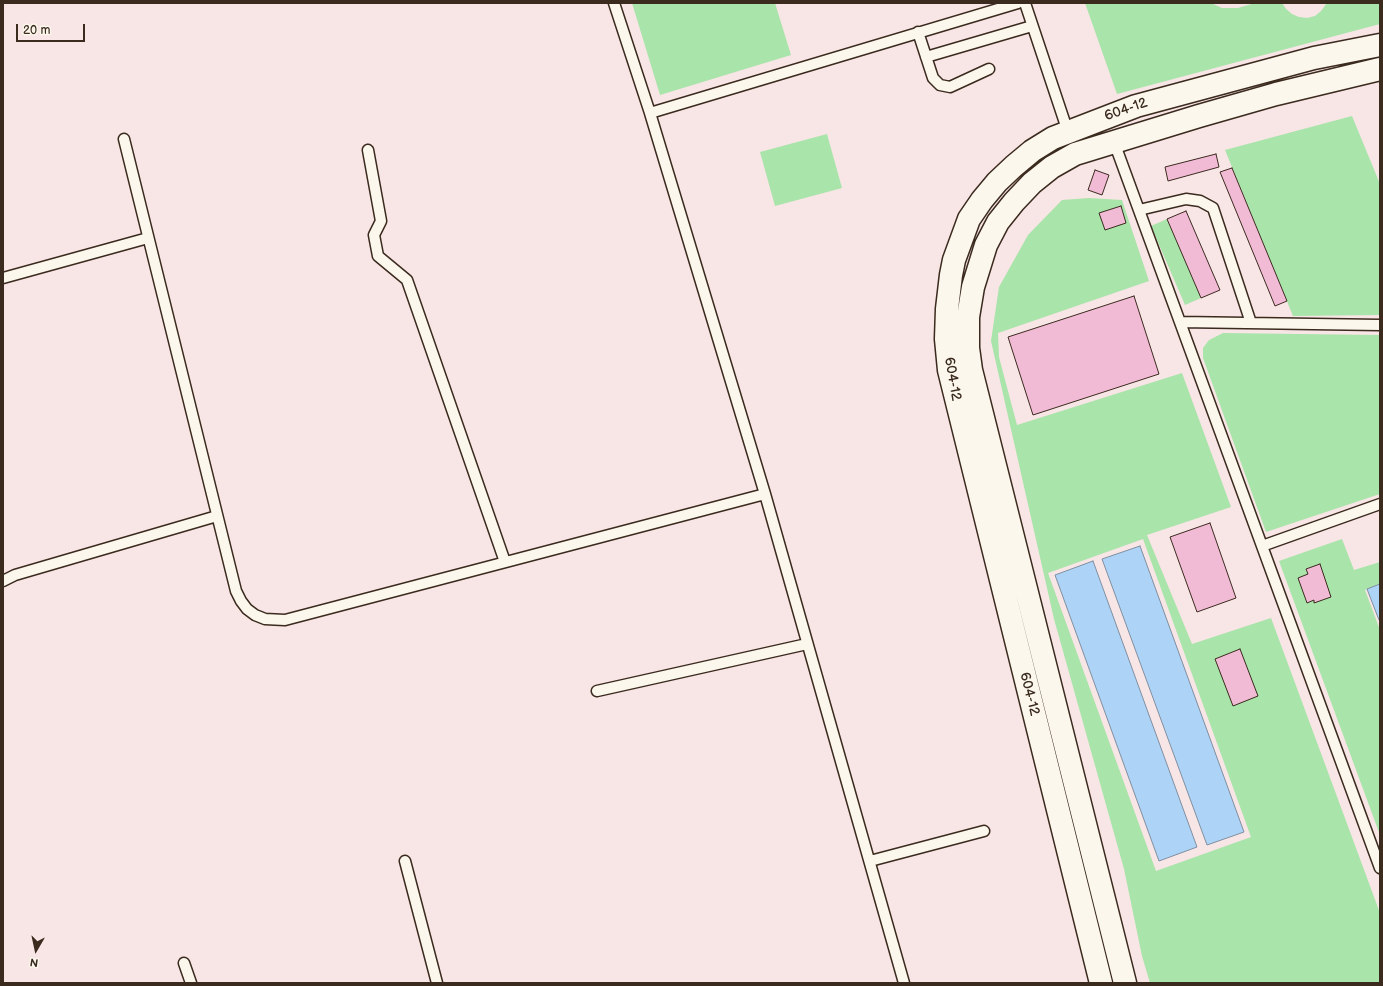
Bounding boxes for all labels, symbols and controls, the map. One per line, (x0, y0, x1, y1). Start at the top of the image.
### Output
scale bar (18, 16, 87, 42)
text: 20 m (23, 23, 50, 38)
street label: 604-12 (1102, 95, 1150, 125)
street label: 604-12 (940, 356, 964, 402)
street label: 604-12 (1016, 671, 1042, 717)
north arrow (16, 930, 56, 970)
text: N (29, 955, 39, 969)

